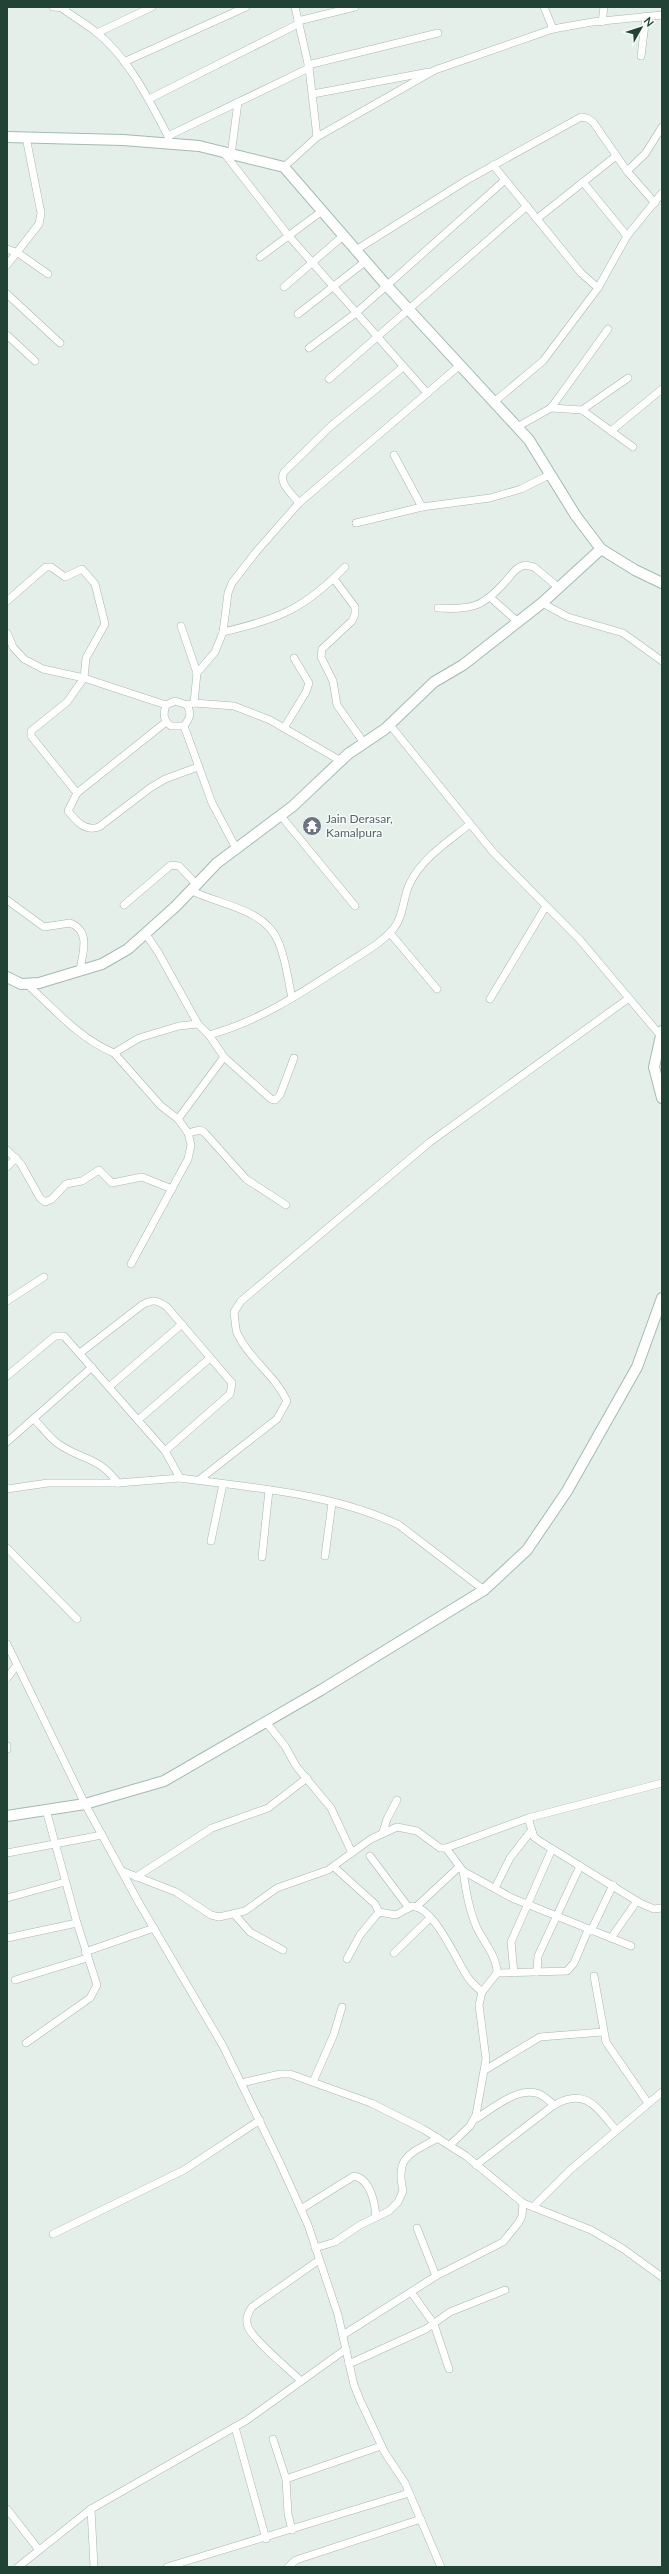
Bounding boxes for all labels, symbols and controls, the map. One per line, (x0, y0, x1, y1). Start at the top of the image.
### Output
north arrow (621, 8, 661, 48)
text: N (641, 14, 657, 29)
place label: Jain Derasar, Kamalpura (326, 811, 393, 840)
temple icon: Jain Derasar, Kamalpura (301, 815, 323, 837)

